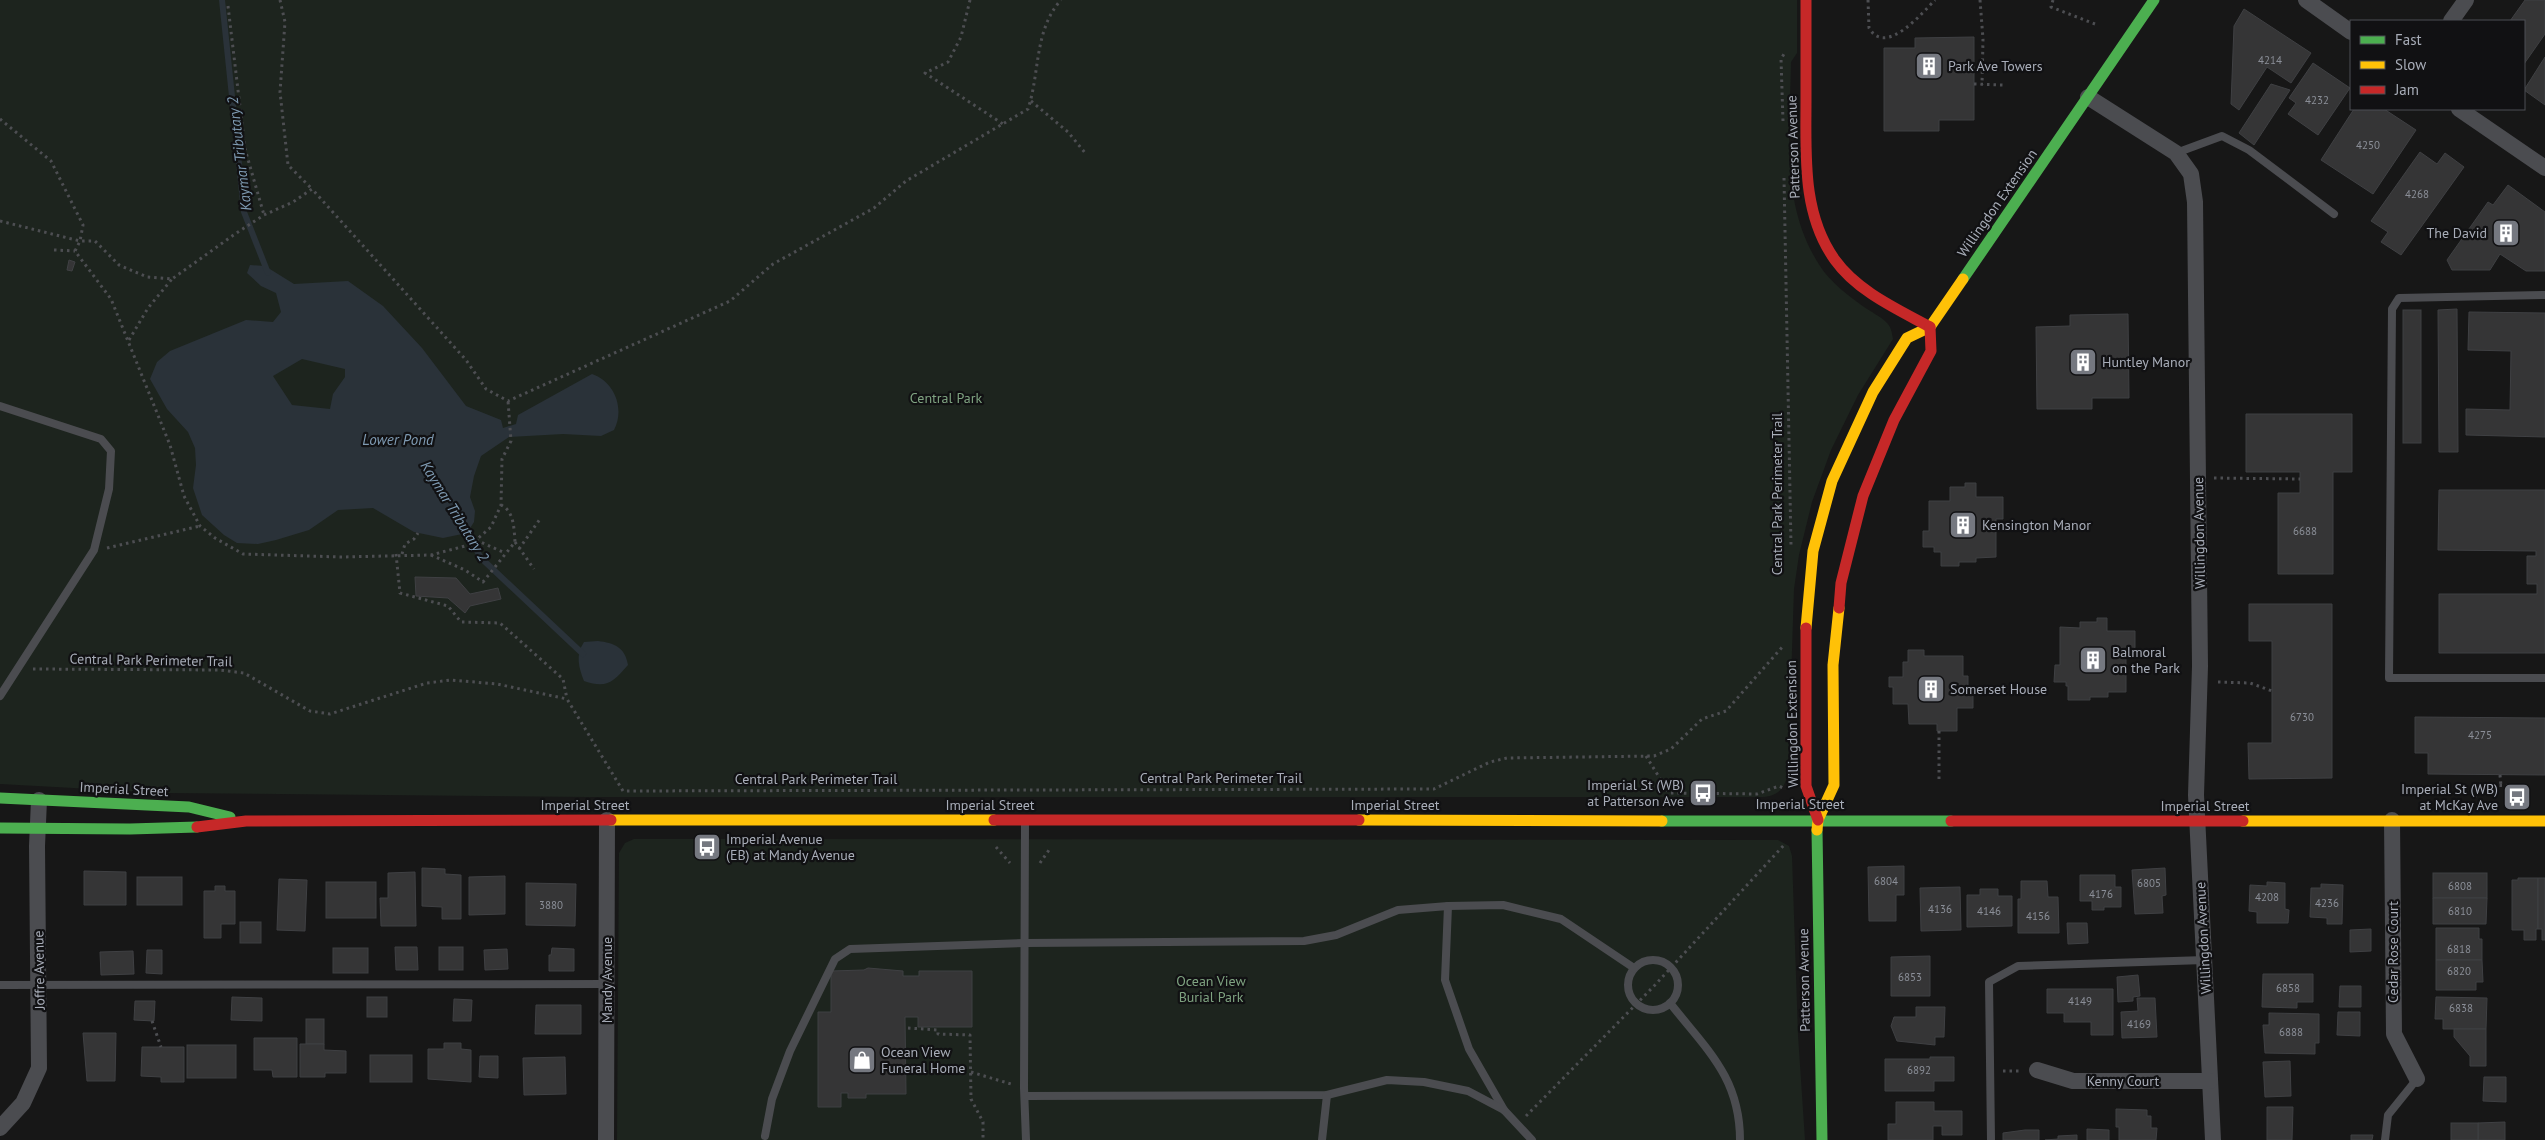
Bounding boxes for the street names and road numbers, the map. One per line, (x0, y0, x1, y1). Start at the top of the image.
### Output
street label: Patterson Avenue (1782, 95, 1804, 199)
street label: Willingdon Extension (1953, 146, 2041, 260)
street label: Central Park Perimeter Trail (1768, 413, 1786, 575)
street label: Willingdon Avenue (2189, 477, 2209, 589)
street label: Central Park Perimeter Trail (70, 650, 232, 670)
street label: Willingdon Extension (1782, 660, 1802, 788)
street label: Central Park Perimeter Trail (1140, 769, 1302, 787)
street label: Central Park Perimeter Trail (735, 770, 897, 788)
street label: Imperial Street (79, 778, 169, 800)
street label: Imperial Street (1755, 795, 1845, 813)
street label: Imperial Street (540, 796, 630, 814)
street label: Imperial Street (945, 796, 1035, 814)
street label: Imperial Street (1350, 796, 1440, 814)
street label: Imperial Street (2160, 797, 2250, 815)
street label: Willingdon Avenue (2191, 882, 2215, 994)
street label: Cedar Rose Court (2384, 901, 2402, 1003)
street label: Patterson Avenue (1794, 928, 1814, 1032)
street label: Joffre Avenue (29, 930, 49, 1011)
street label: Mandy Avenue (598, 937, 616, 1023)
street label: Kenny Court (2087, 1072, 2160, 1090)

